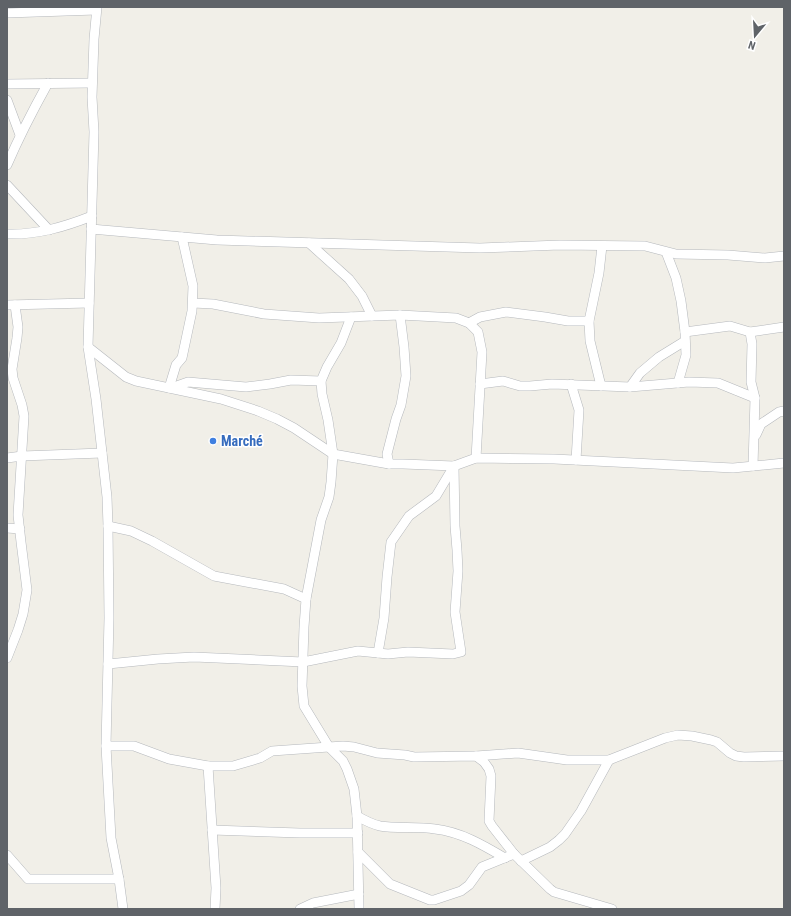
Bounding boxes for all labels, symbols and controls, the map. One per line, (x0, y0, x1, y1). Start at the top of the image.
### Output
north arrow (735, 16, 775, 56)
text: N (747, 38, 757, 52)
place label: Marché (221, 433, 263, 449)
marker: Marché (208, 436, 218, 446)

